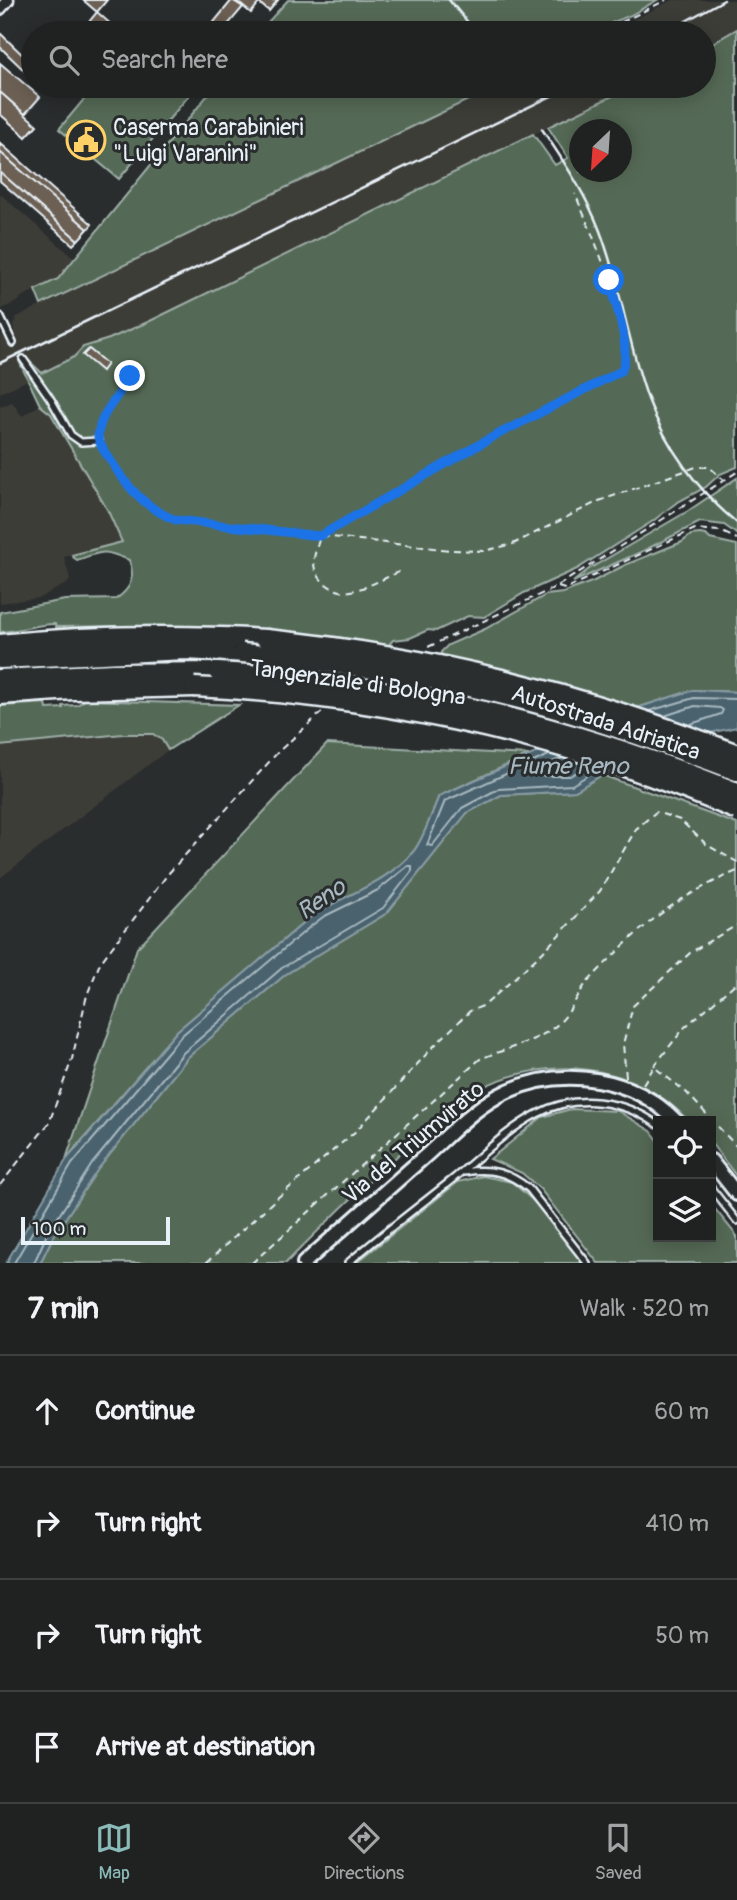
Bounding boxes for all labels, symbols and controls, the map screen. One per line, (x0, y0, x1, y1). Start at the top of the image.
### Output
search box (21, 21, 716, 98)
icon: search (45, 41, 83, 79)
text: Search here (101, 44, 228, 76)
place label: Caserma Carabinieri "Luigi Varanini" (113, 113, 304, 168)
public building icon: Caserma Carabinieri "Luigi Varanini" (65, 119, 107, 161)
north arrow (569, 119, 632, 182)
route start (593, 264, 624, 295)
route end (114, 360, 145, 391)
street label: Tangenziale di Bologna (248, 653, 468, 712)
street label: Autostrada Adriatica (508, 678, 704, 767)
water label: Fiume Reno (508, 752, 630, 781)
water label: Reno (292, 871, 353, 926)
street label: Via del Triumvirato (336, 1074, 490, 1210)
map controls (653, 1116, 716, 1242)
button: locate (653, 1116, 716, 1179)
button: layers (653, 1179, 716, 1242)
scale bar (21, 1214, 170, 1246)
text: 100 m (32, 1217, 86, 1241)
text: 7 min (28, 1290, 99, 1327)
text: Walk · 520 m (580, 1294, 709, 1323)
icon: ahead (28, 1392, 66, 1430)
text: Continue (95, 1395, 195, 1427)
text: 60 m (654, 1397, 709, 1426)
icon: right (28, 1504, 66, 1542)
text: Turn right (95, 1507, 201, 1539)
text: 410 m (646, 1509, 709, 1538)
icon: right (28, 1616, 66, 1654)
text: Turn right (95, 1619, 201, 1651)
text: 50 m (655, 1621, 709, 1650)
icon: arrive (28, 1728, 66, 1766)
text: Arrive at destination (95, 1731, 315, 1763)
tab: Map (95, 1819, 133, 1885)
tab: Directions (324, 1819, 404, 1885)
tab: Saved (595, 1819, 642, 1885)

